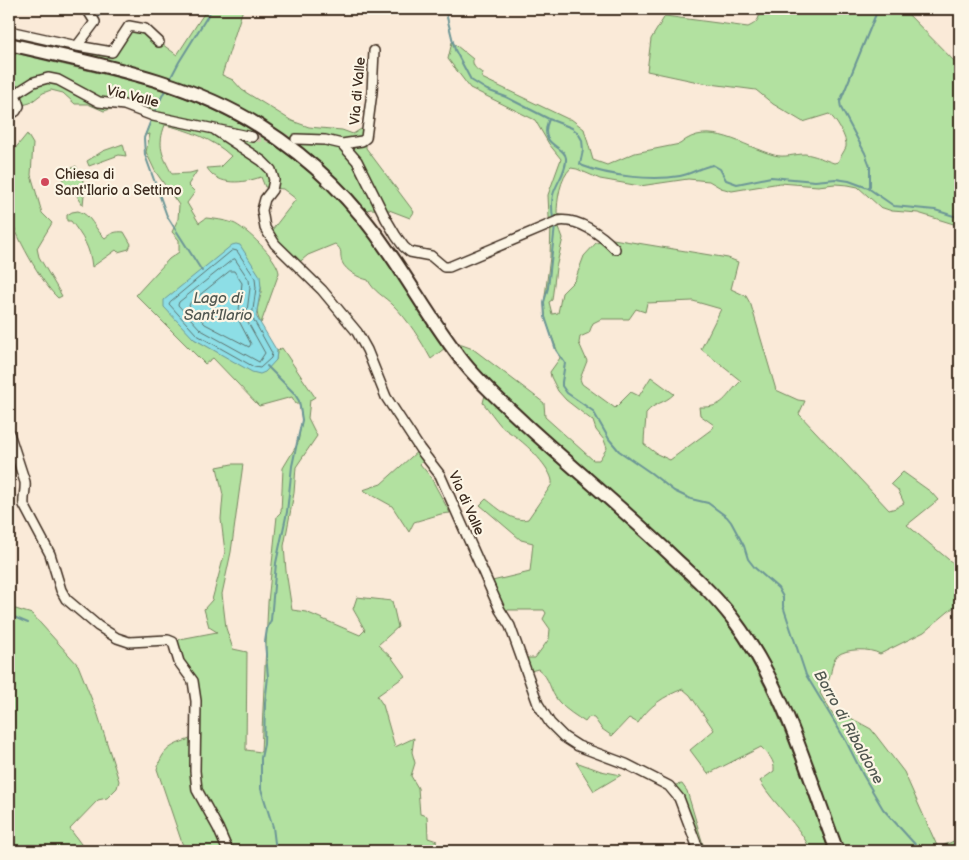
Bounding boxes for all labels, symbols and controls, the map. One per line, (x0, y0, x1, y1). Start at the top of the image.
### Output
street label: Via di Valle (346, 56, 369, 126)
street label: Via Valle (105, 82, 161, 111)
place label: Chiesa di Sant'Ilario a Settimo (55, 166, 182, 199)
marker: Chiesa di Sant'Ilario a Settimo (39, 176, 51, 188)
water label: Lago di Sant'Ilario (184, 289, 253, 325)
street label: Via di Valle (445, 469, 488, 538)
water label: Borro di Ribaldone (809, 667, 888, 788)

